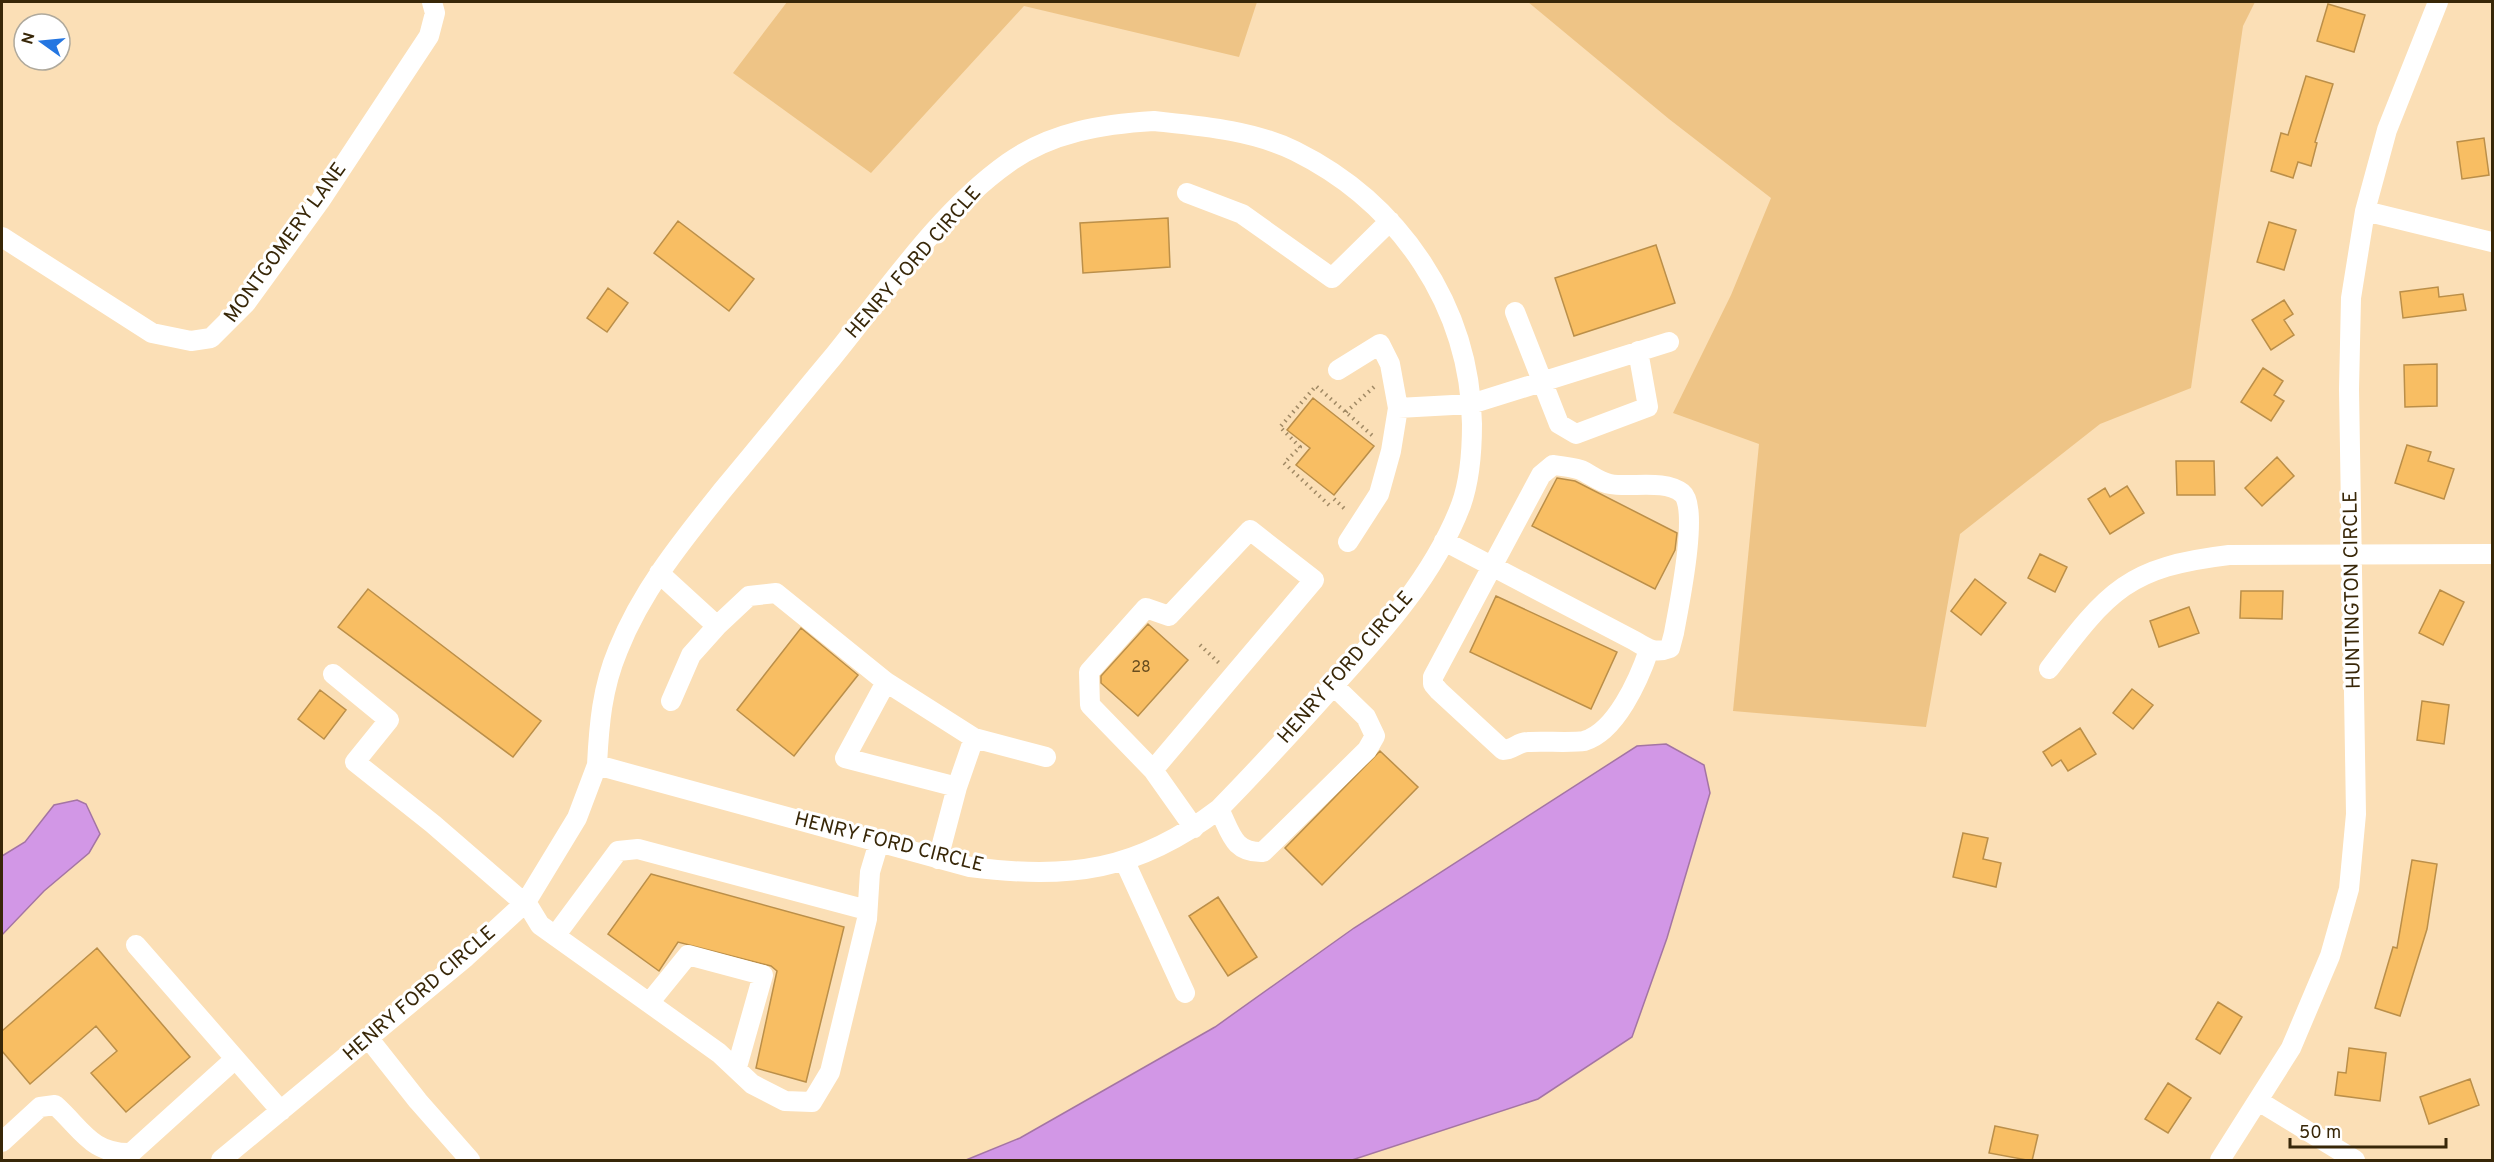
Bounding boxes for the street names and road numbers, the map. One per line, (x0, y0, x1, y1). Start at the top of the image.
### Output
street label: MONTGOMERY LANE (219, 158, 353, 328)
street label: HENRY FORD CIRCLE (840, 181, 988, 345)
street label: HUNTINGTON CIRCLE (2338, 491, 2368, 689)
street label: HENRY FORD CIRCLE (1272, 586, 1420, 750)
street label: HENRY FORD CIRCLE (792, 807, 986, 879)
street label: HENRY FORD CIRCLE (338, 920, 502, 1068)

